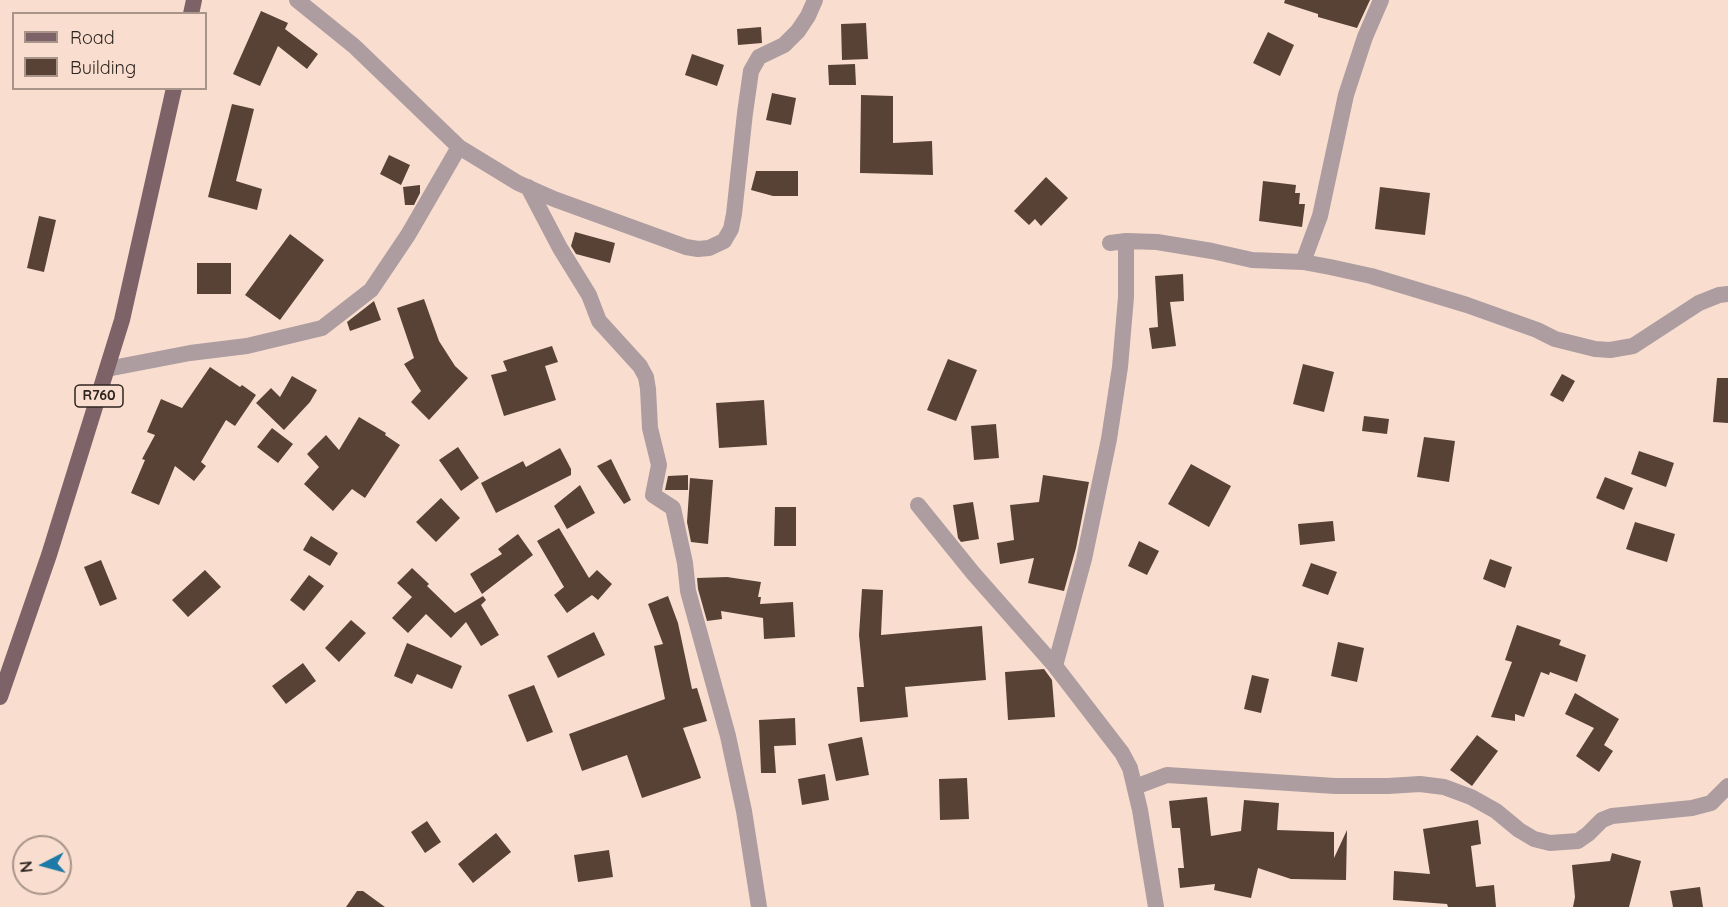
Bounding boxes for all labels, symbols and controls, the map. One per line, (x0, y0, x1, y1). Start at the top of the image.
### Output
legend (12, 12, 207, 90)
text: Road (70, 26, 115, 49)
text: Building (70, 56, 136, 79)
road number: R760 (75, 385, 123, 407)
north arrow (12, 835, 72, 895)
text: N (16, 860, 37, 874)

